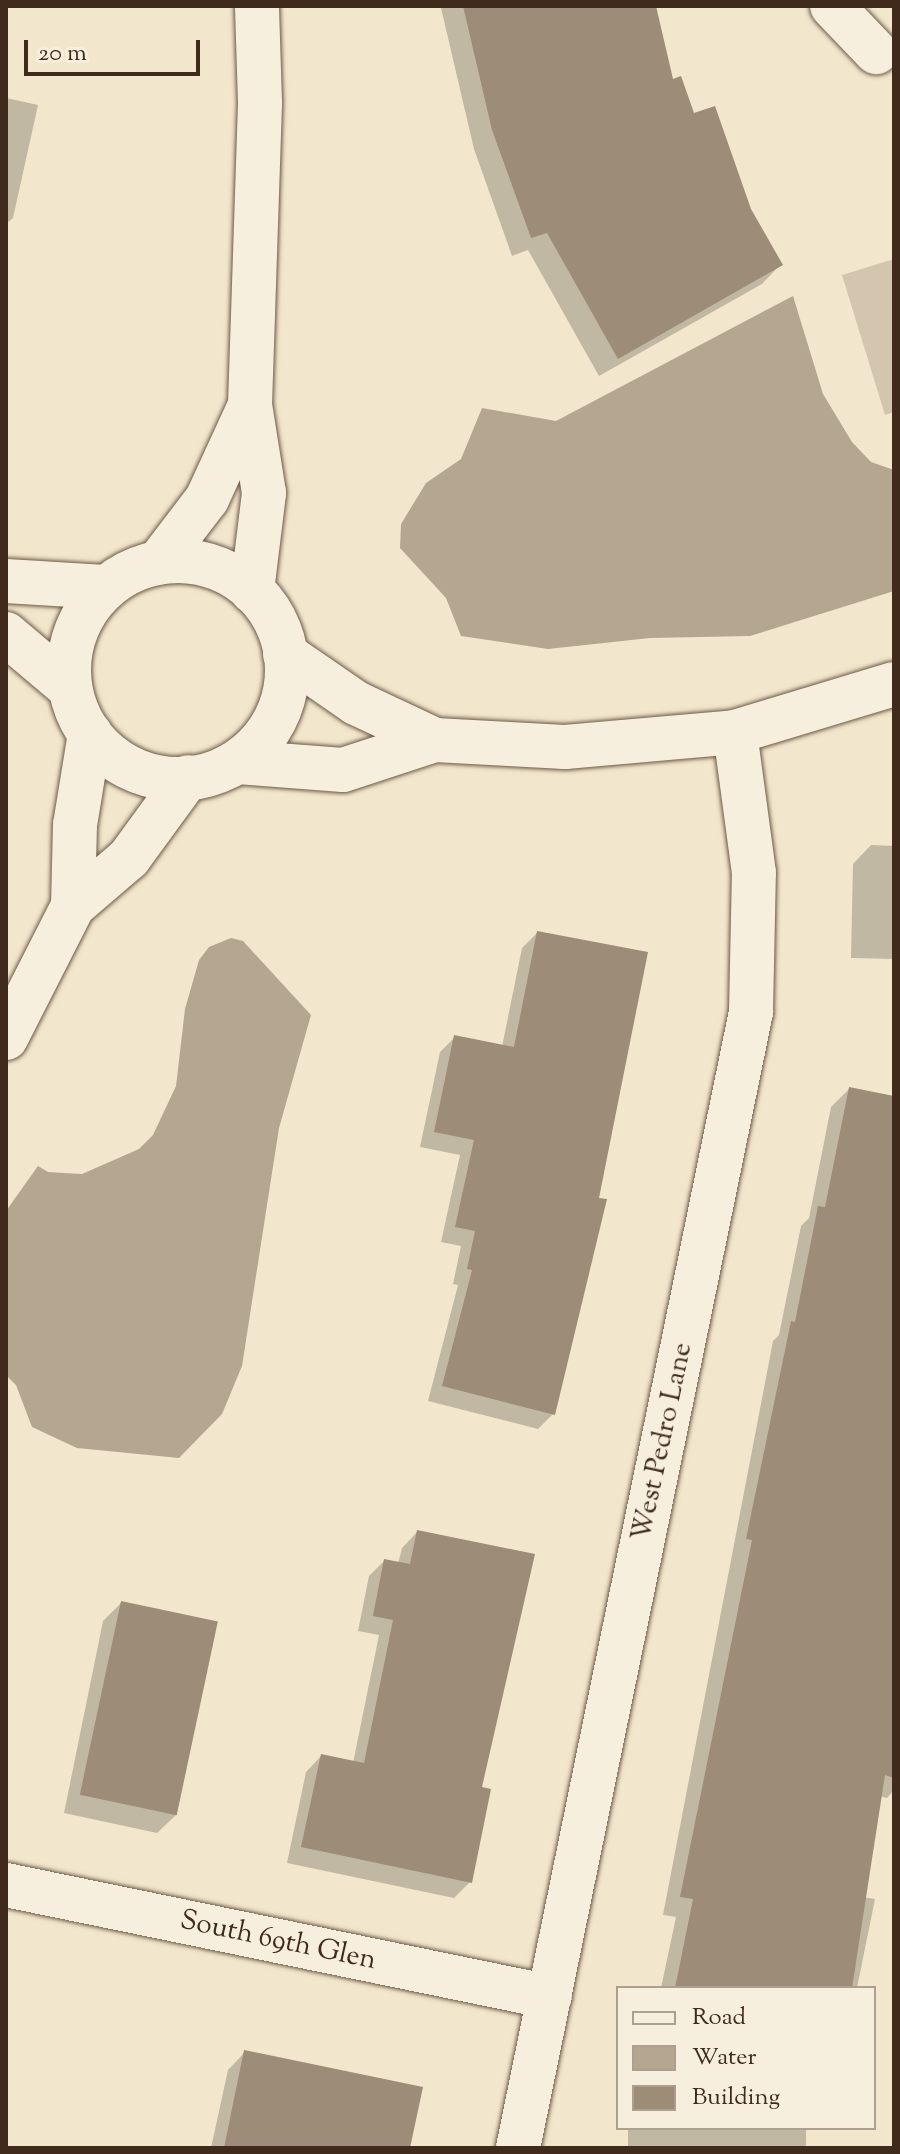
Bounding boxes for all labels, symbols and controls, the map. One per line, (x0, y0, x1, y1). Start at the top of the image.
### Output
scale bar (28, 24, 204, 74)
text: 20 m (38, 37, 87, 71)
street label: West Pedro Lane (626, 1340, 700, 1544)
street label: South 69th Glen (177, 1904, 379, 1978)
legend (616, 1986, 876, 2130)
text: Road (692, 2001, 746, 2035)
text: Water (692, 2041, 756, 2075)
text: Building (692, 2081, 780, 2115)

